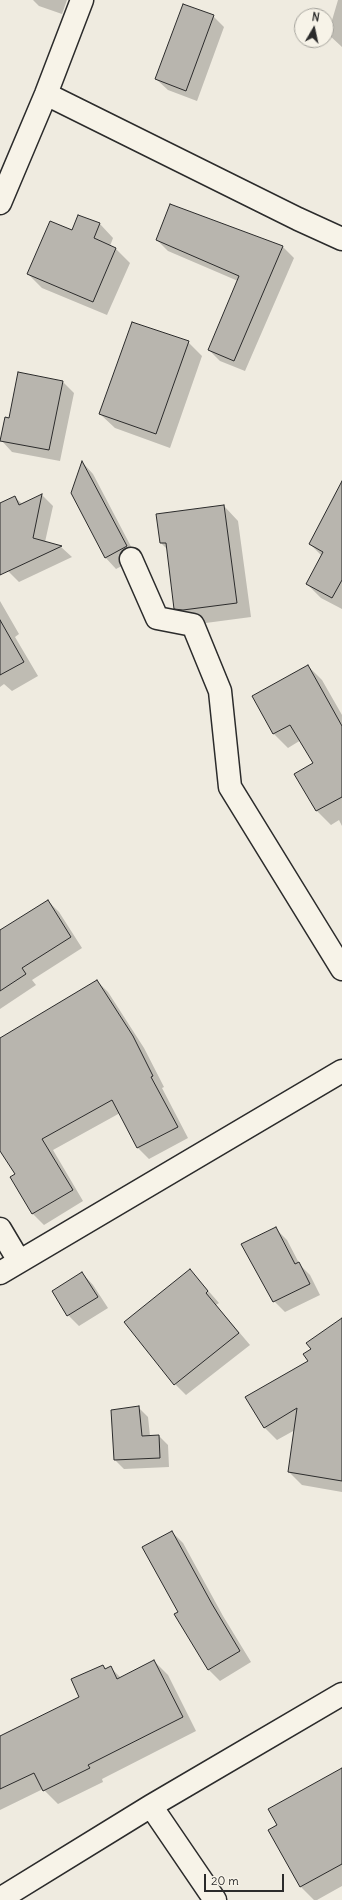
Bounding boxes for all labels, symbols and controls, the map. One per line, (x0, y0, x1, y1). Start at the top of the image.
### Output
north arrow (294, 8, 334, 48)
text: N (311, 10, 321, 25)
scale bar (206, 1866, 286, 1892)
text: 20 m (211, 1873, 239, 1888)

